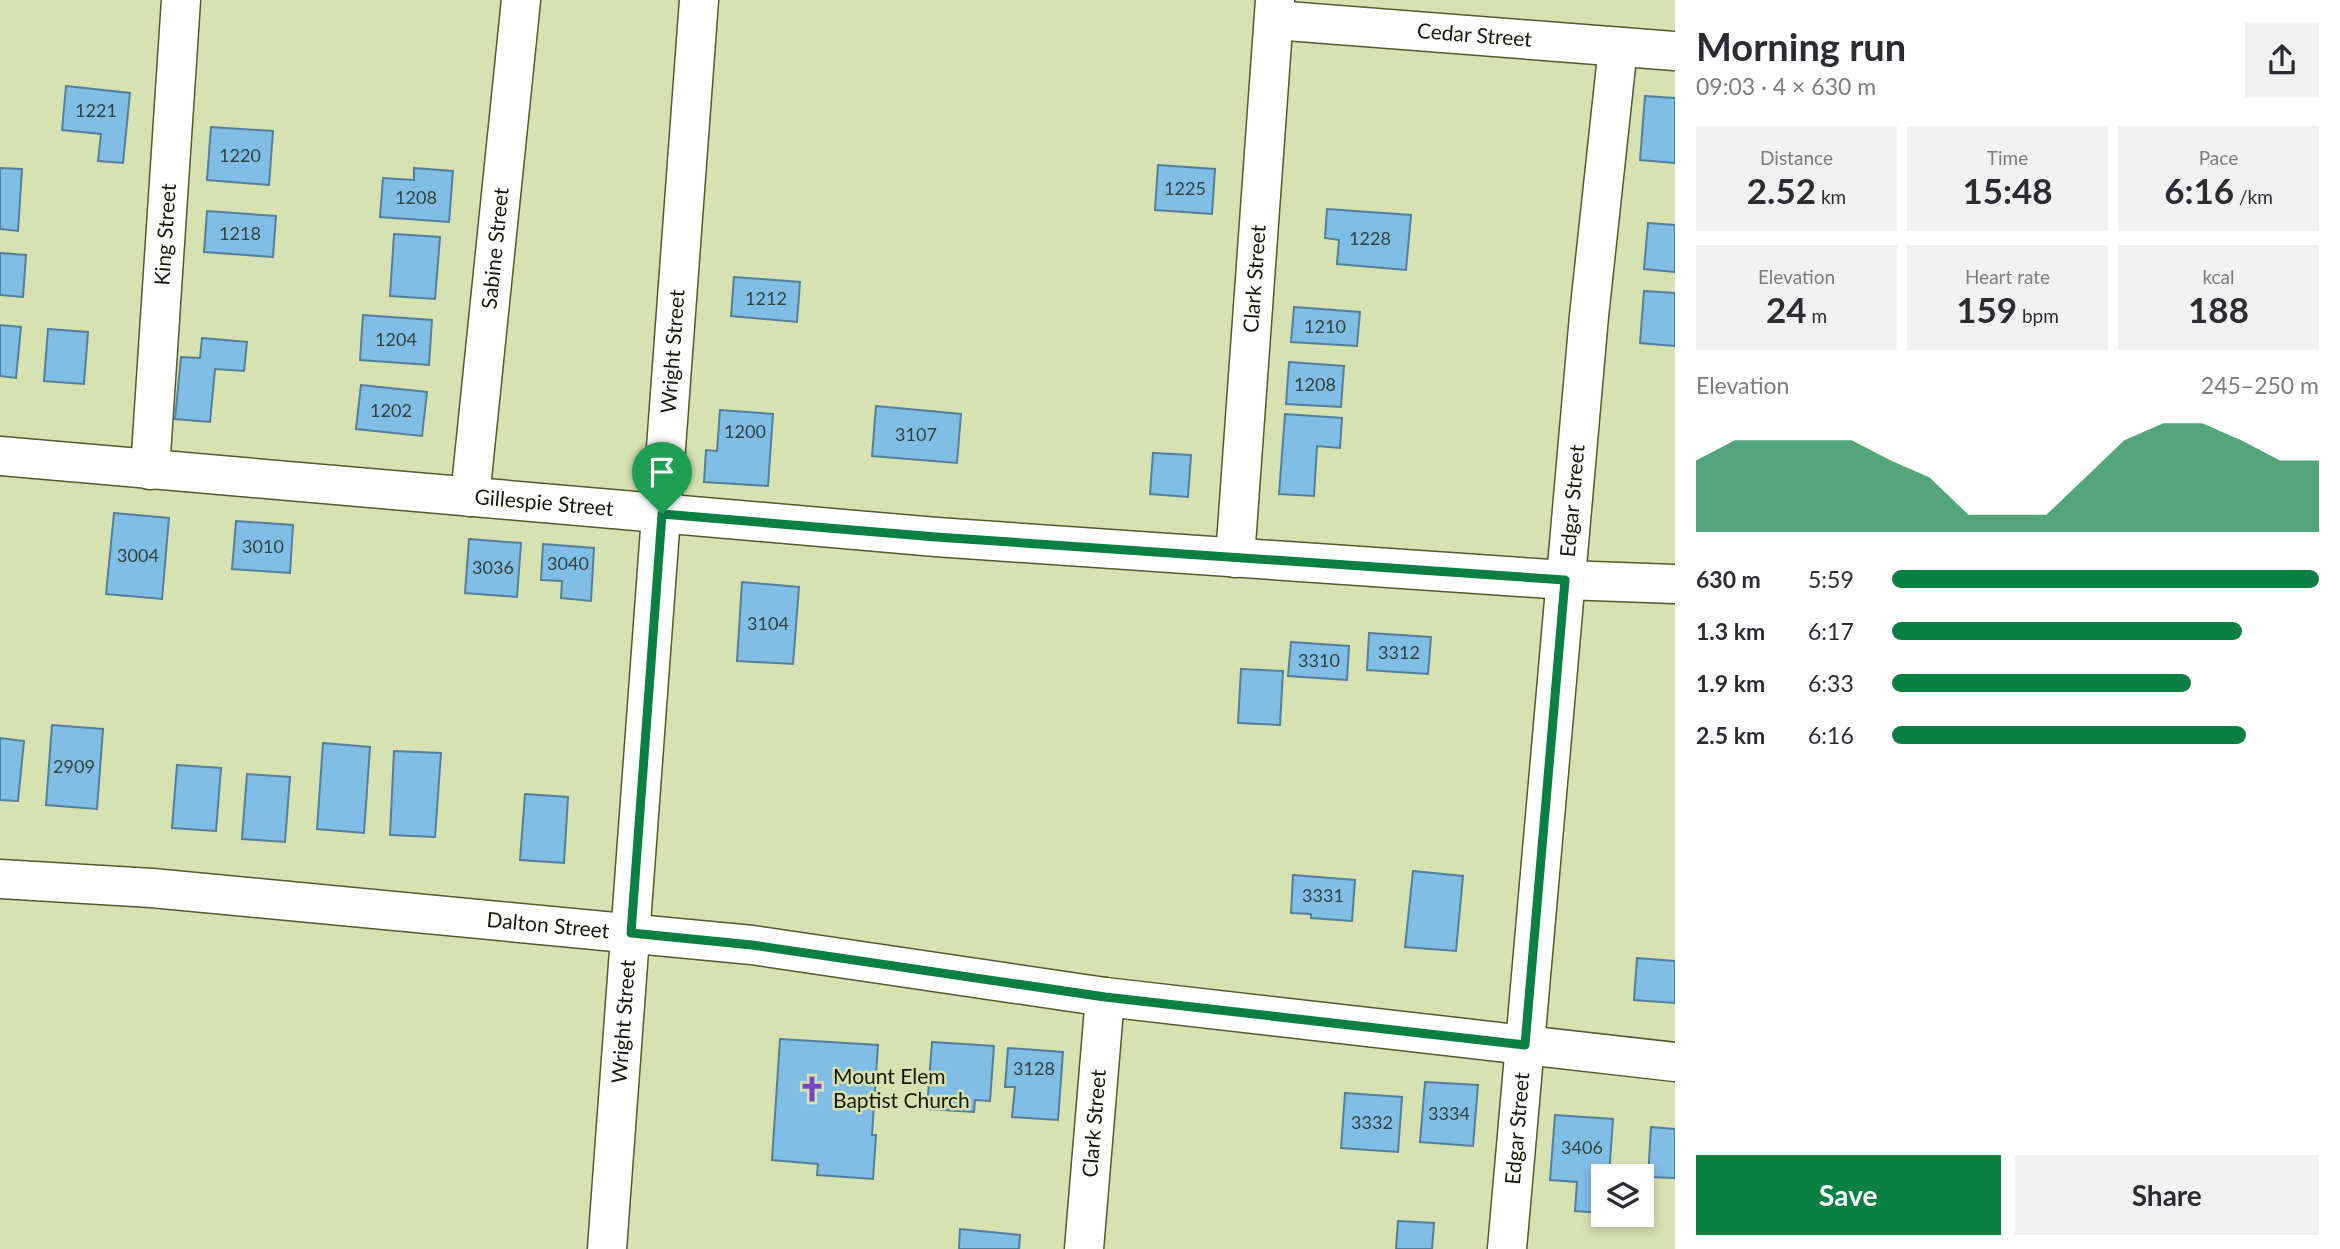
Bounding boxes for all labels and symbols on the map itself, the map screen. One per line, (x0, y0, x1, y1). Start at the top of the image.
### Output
street label: Cedar Street (1416, 17, 1533, 51)
house number: 1221 (75, 99, 117, 121)
house number: 1220 (219, 144, 261, 166)
house number: 1225 (1164, 177, 1206, 199)
street label: King Street (148, 182, 180, 286)
house number: 1208 (395, 186, 437, 208)
street label: Sabine Street (475, 186, 513, 310)
house number: 1218 (219, 222, 261, 244)
street label: Clark Street (1237, 223, 1270, 334)
house number: 1228 (1349, 227, 1391, 249)
house number: 1212 (745, 287, 787, 309)
street label: Wright Street (655, 288, 689, 414)
house number: 1210 (1304, 315, 1346, 337)
house number: 1204 (375, 328, 417, 350)
house number: 1208 (1294, 373, 1336, 395)
house number: 1202 (370, 399, 412, 421)
house number: 1200 (724, 420, 766, 442)
house number: 3107 (895, 423, 937, 445)
pin (632, 442, 692, 514)
street label: Edgar Street (1554, 443, 1589, 558)
street label: Gillespie Street (474, 483, 615, 520)
house number: 3010 (242, 535, 284, 557)
house number: 3004 (117, 544, 159, 566)
house number: 3040 (547, 552, 589, 574)
house number: 3036 (472, 556, 514, 578)
house number: 3104 (747, 612, 789, 634)
house number: 3312 (1378, 641, 1420, 663)
house number: 3310 (1298, 649, 1340, 671)
house number: 2909 (53, 755, 95, 777)
house number: 3331 (1302, 884, 1344, 906)
street label: Dalton Street (486, 906, 611, 942)
street label: Wright Street (605, 958, 639, 1084)
house number: 3128 (1013, 1057, 1055, 1079)
place label: Mount Elem Baptist Church (833, 1063, 970, 1112)
street label: Clark Street (1076, 1068, 1110, 1178)
street label: Edgar Street (1499, 1071, 1534, 1186)
church icon: Mount Elem Baptist Church (797, 1074, 827, 1104)
house number: 3334 (1428, 1102, 1470, 1124)
house number: 3332 (1351, 1111, 1393, 1133)
house number: 3406 (1561, 1136, 1603, 1158)

